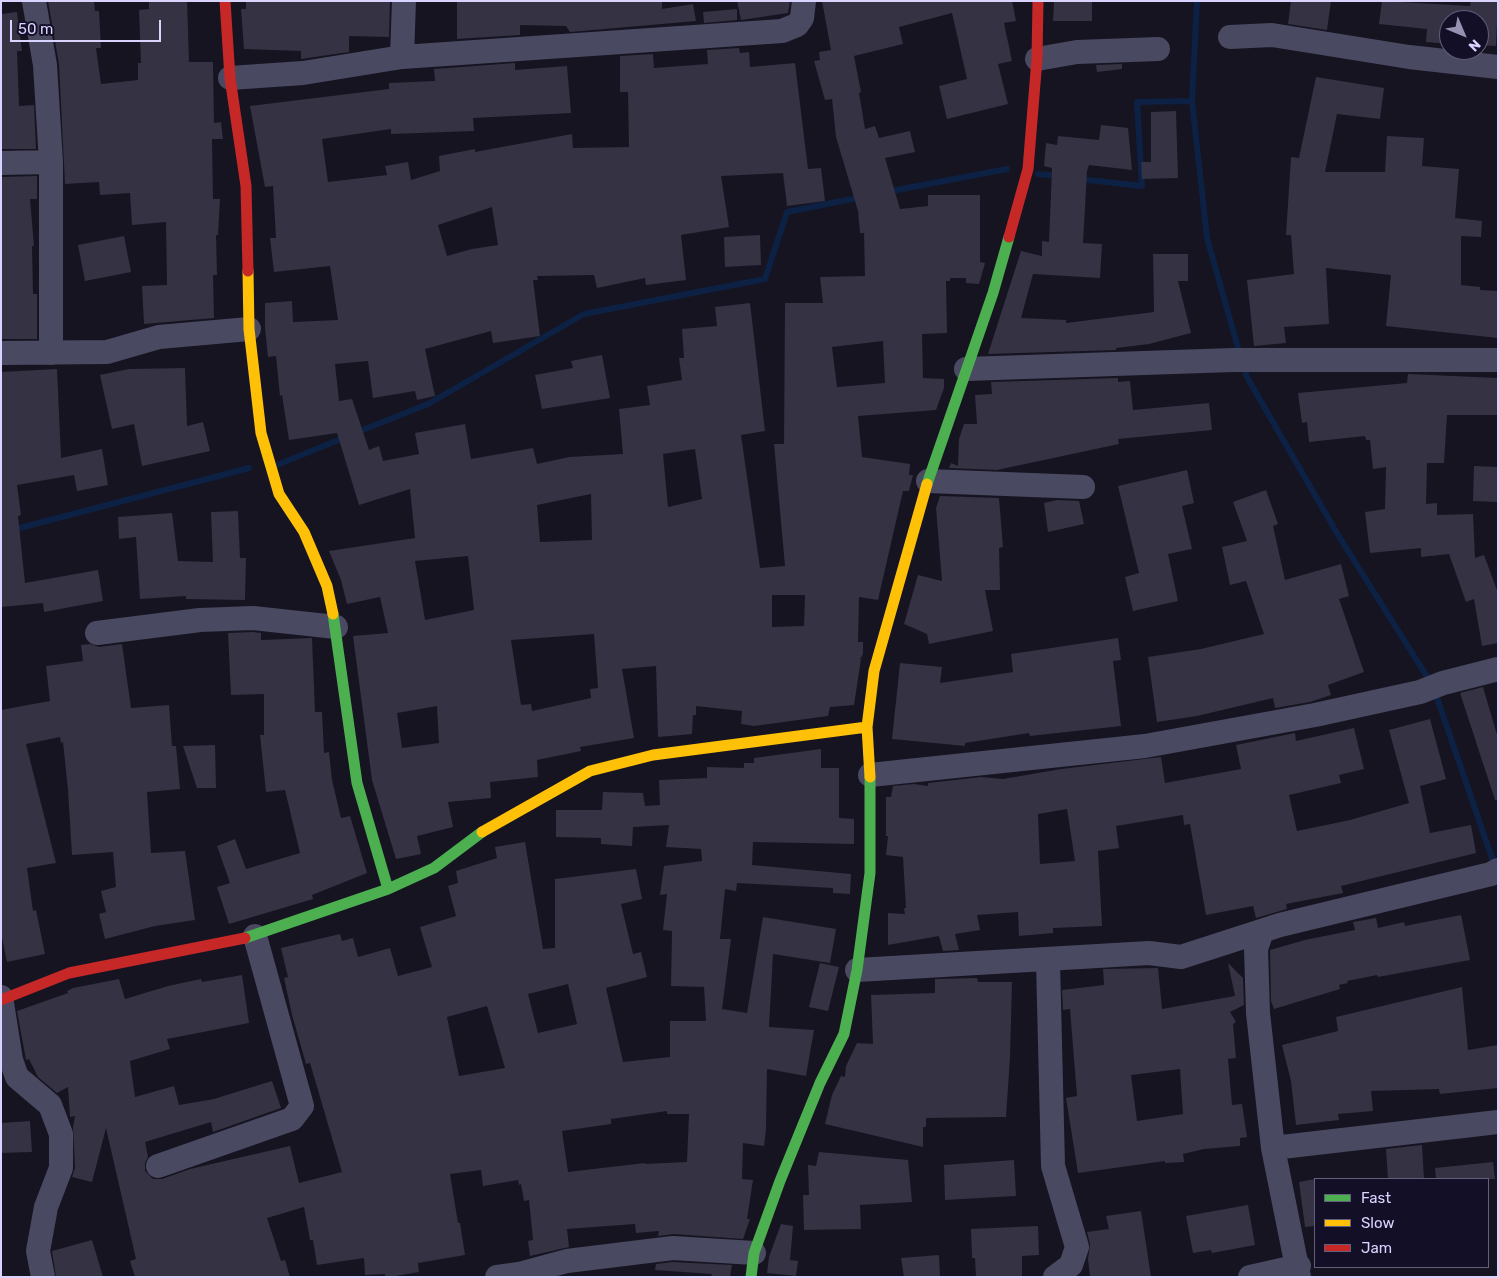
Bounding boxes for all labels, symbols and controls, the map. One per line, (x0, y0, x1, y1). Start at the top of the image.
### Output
scale bar (12, 10, 164, 42)
north arrow (1439, 10, 1489, 60)
text: 50 m (18, 20, 53, 38)
text: N (1465, 36, 1484, 55)
legend (1314, 1178, 1489, 1268)
text: Fast (1361, 1189, 1391, 1207)
text: Slow (1361, 1214, 1394, 1232)
text: Jam (1361, 1239, 1392, 1257)

